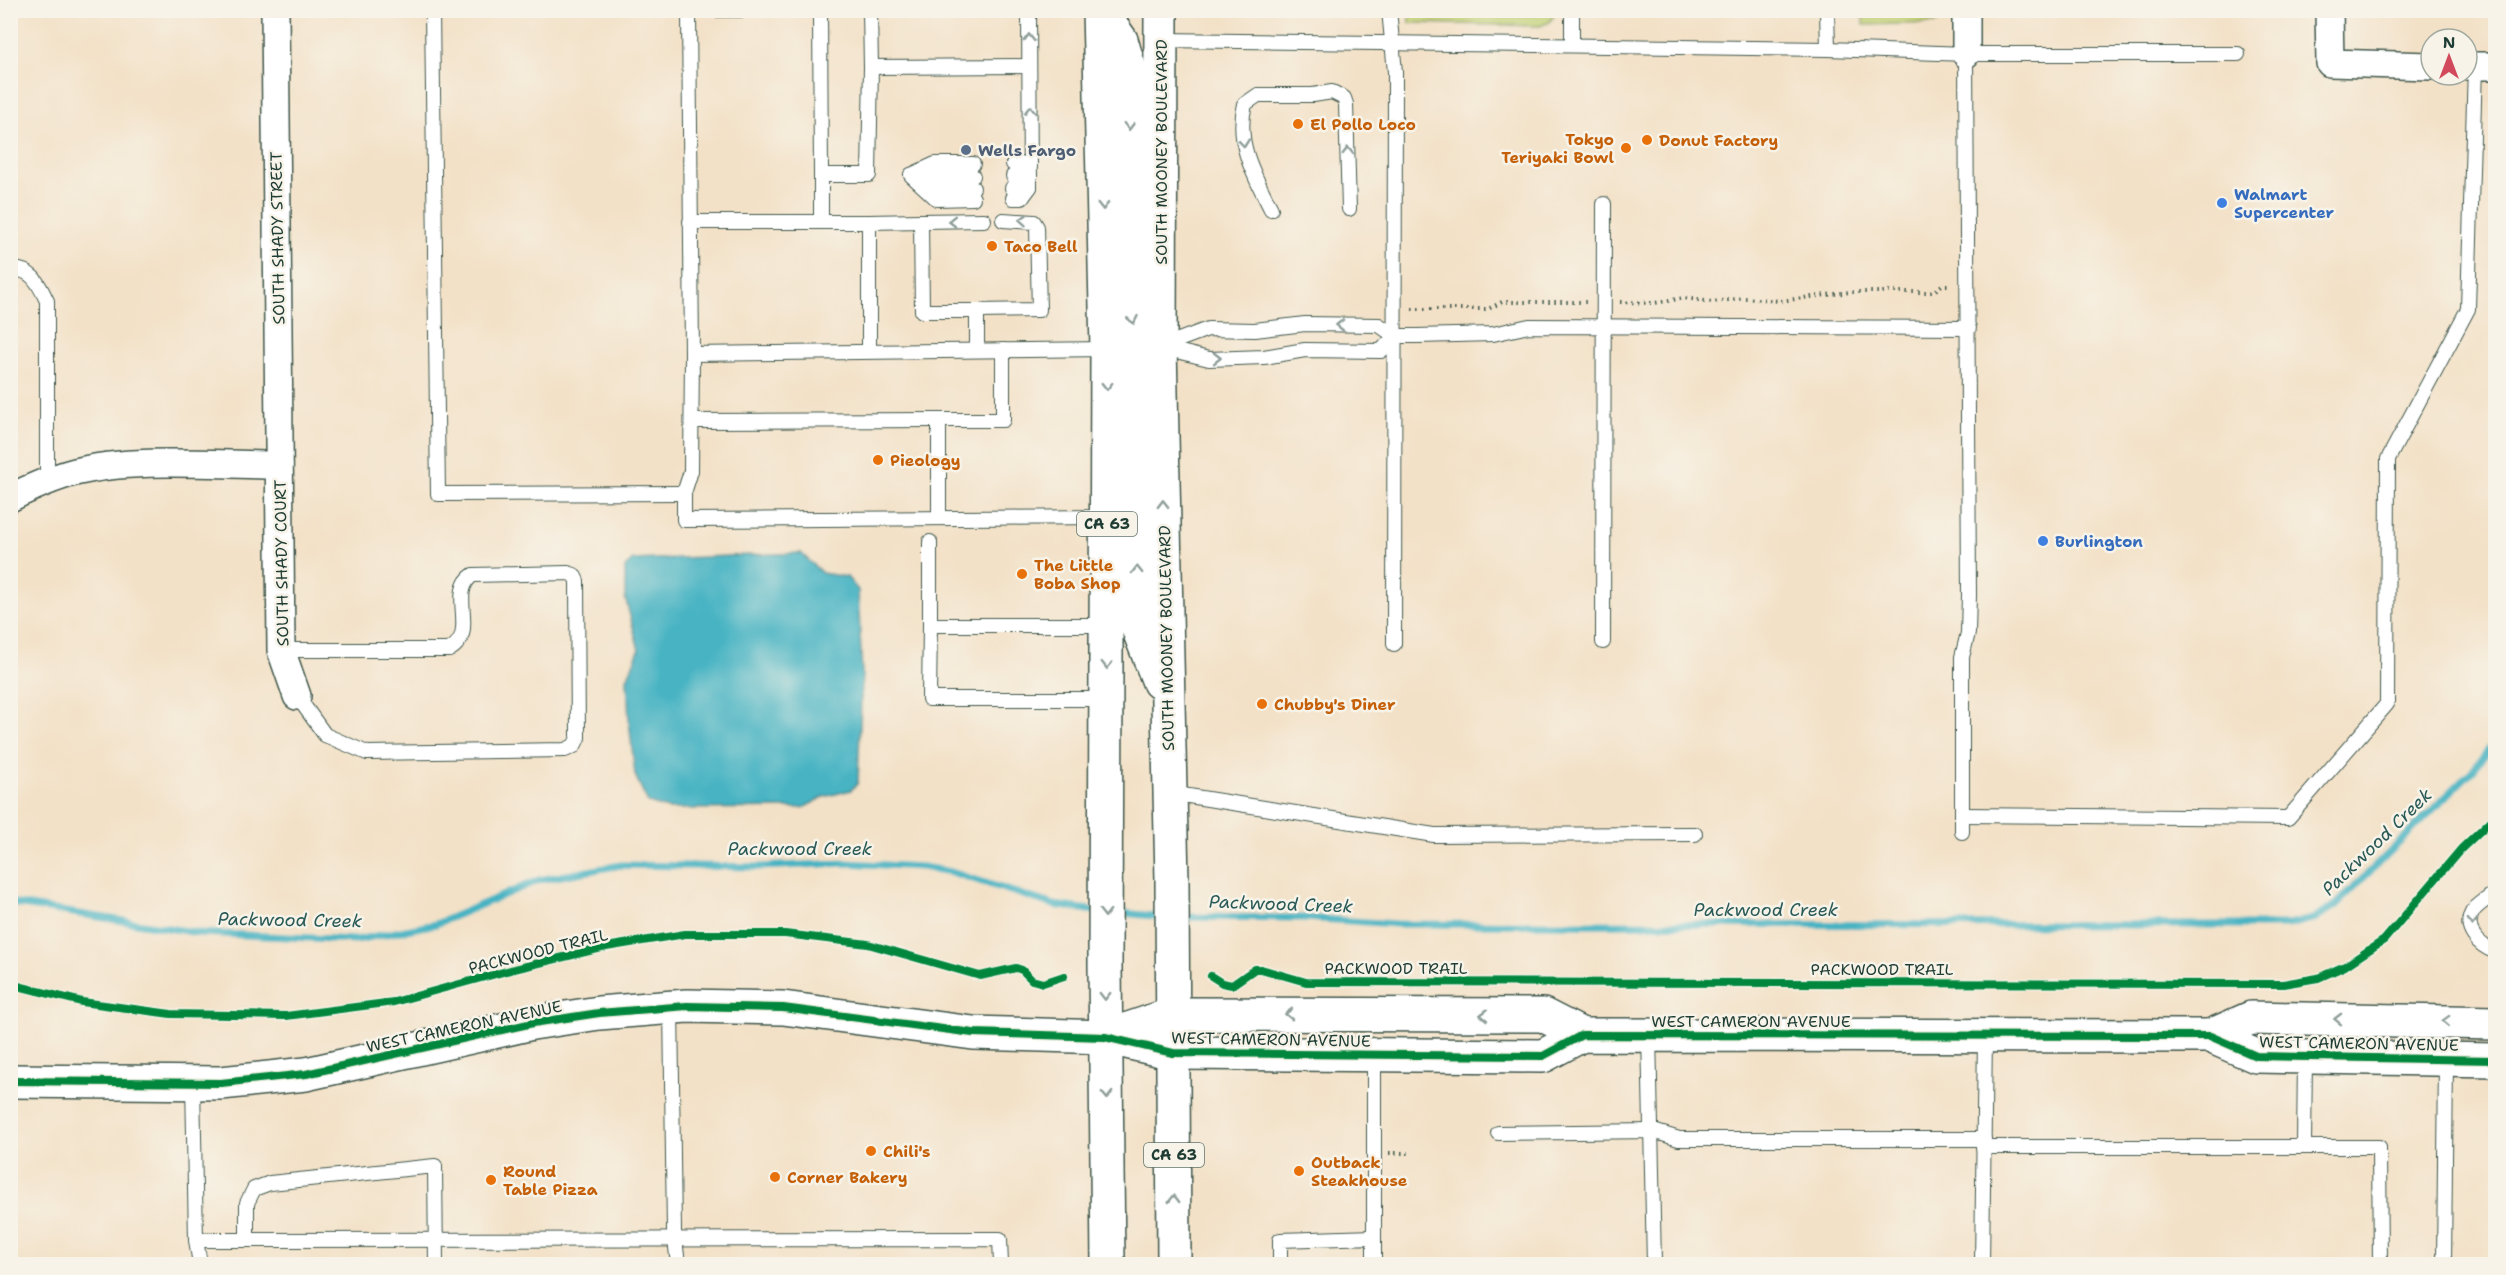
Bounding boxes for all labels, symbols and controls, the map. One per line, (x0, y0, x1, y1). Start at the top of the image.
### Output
north arrow (2419, 27, 2479, 87)
text: N (2443, 32, 2455, 53)
one-way arrow (1023, 34, 1035, 43)
street label: SOUTH MOONEY BOULEVARD (1151, 39, 1172, 265)
one-way arrow (1023, 105, 1036, 114)
place label: El Pollo Loco (1310, 114, 1416, 135)
marker: El Pollo Loco (1291, 117, 1305, 131)
one-way arrow (1123, 121, 1135, 130)
place label: Tokyo Teriyaki Bowl (1501, 129, 1614, 168)
place label: Donut Factory (1659, 130, 1778, 151)
marker: Donut Factory (1640, 133, 1654, 147)
one-way arrow (1237, 138, 1250, 147)
place label: Wells Fargo (978, 140, 1076, 161)
marker: Tokyo Teriyaki Bowl (1619, 141, 1633, 155)
marker: Wells Fargo (959, 143, 973, 157)
one-way arrow (1342, 146, 1354, 155)
street label: SOUTH SHADY STREET (265, 151, 290, 325)
place label: Walmart Supercenter (2234, 184, 2335, 223)
marker: Walmart Supercenter (2215, 196, 2229, 210)
one-way arrow (1097, 202, 1110, 211)
one-way arrow (948, 214, 957, 227)
one-way arrow (1019, 214, 1028, 227)
place label: Taco Bell (1004, 236, 1078, 257)
marker: Taco Bell (985, 239, 999, 253)
one-way arrow (1127, 315, 1139, 325)
one-way arrow (1336, 318, 1345, 331)
one-way arrow (1213, 352, 1222, 364)
one-way arrow (1101, 382, 1113, 391)
place label: Pieology (890, 450, 961, 471)
marker: Pieology (871, 453, 885, 467)
street label: SOUTH SHADY COURT (270, 479, 293, 647)
one-way arrow (1157, 499, 1169, 508)
road number: CA 63 (1077, 512, 1137, 536)
street label: SOUTH MOONEY BOULEVARD (1154, 525, 1179, 751)
place label: Burlington (2055, 531, 2143, 552)
marker: Burlington (2036, 534, 2050, 548)
place label: The Little Boba Shop (1034, 555, 1121, 594)
one-way arrow (1131, 565, 1143, 574)
marker: The Little Boba Shop (1015, 567, 1029, 581)
one-way arrow (1101, 661, 1113, 670)
place label: Chubby's Diner (1274, 694, 1396, 715)
marker: Chubby's Diner (1255, 697, 1269, 711)
water label: Packwood Creek (2317, 783, 2438, 901)
water label: Packwood Creek (728, 837, 873, 861)
water label: Packwood Creek (1208, 889, 1354, 919)
water label: Packwood Creek (1694, 898, 1839, 922)
water label: Packwood Creek (218, 907, 363, 933)
one-way arrow (1099, 908, 1111, 917)
one-way arrow (2466, 918, 2478, 927)
street label: PACKWOOD TRAIL (466, 924, 610, 979)
street label: PACKWOOD TRAIL (1325, 958, 1468, 979)
street label: PACKWOOD TRAIL (1811, 959, 1954, 980)
one-way arrow (1099, 991, 1111, 1000)
street label: WEST CAMERON AVENUE (364, 995, 564, 1058)
one-way arrow (1285, 1008, 1294, 1020)
one-way arrow (1480, 1009, 1489, 1021)
street label: WEST CAMERON AVENUE (1651, 1011, 1851, 1032)
one-way arrow (2334, 1013, 2343, 1025)
one-way arrow (2442, 1015, 2451, 1028)
street label: WEST CAMERON AVENUE (1171, 1027, 1371, 1052)
street label: WEST CAMERON AVENUE (2259, 1031, 2459, 1056)
one-way arrow (1101, 1091, 1113, 1100)
place label: Chili's (883, 1141, 930, 1162)
road number: CA 63 (1144, 1143, 1204, 1167)
marker: Chili's (864, 1144, 878, 1158)
place label: Outback Steakhouse (1311, 1152, 1408, 1191)
place label: Round Table Pizza (503, 1161, 598, 1200)
marker: Outback Steakhouse (1292, 1164, 1306, 1178)
place label: Corner Bakery (787, 1167, 908, 1188)
marker: Corner Bakery (768, 1170, 782, 1184)
marker: Round Table Pizza (484, 1173, 498, 1187)
one-way arrow (1168, 1194, 1180, 1203)

